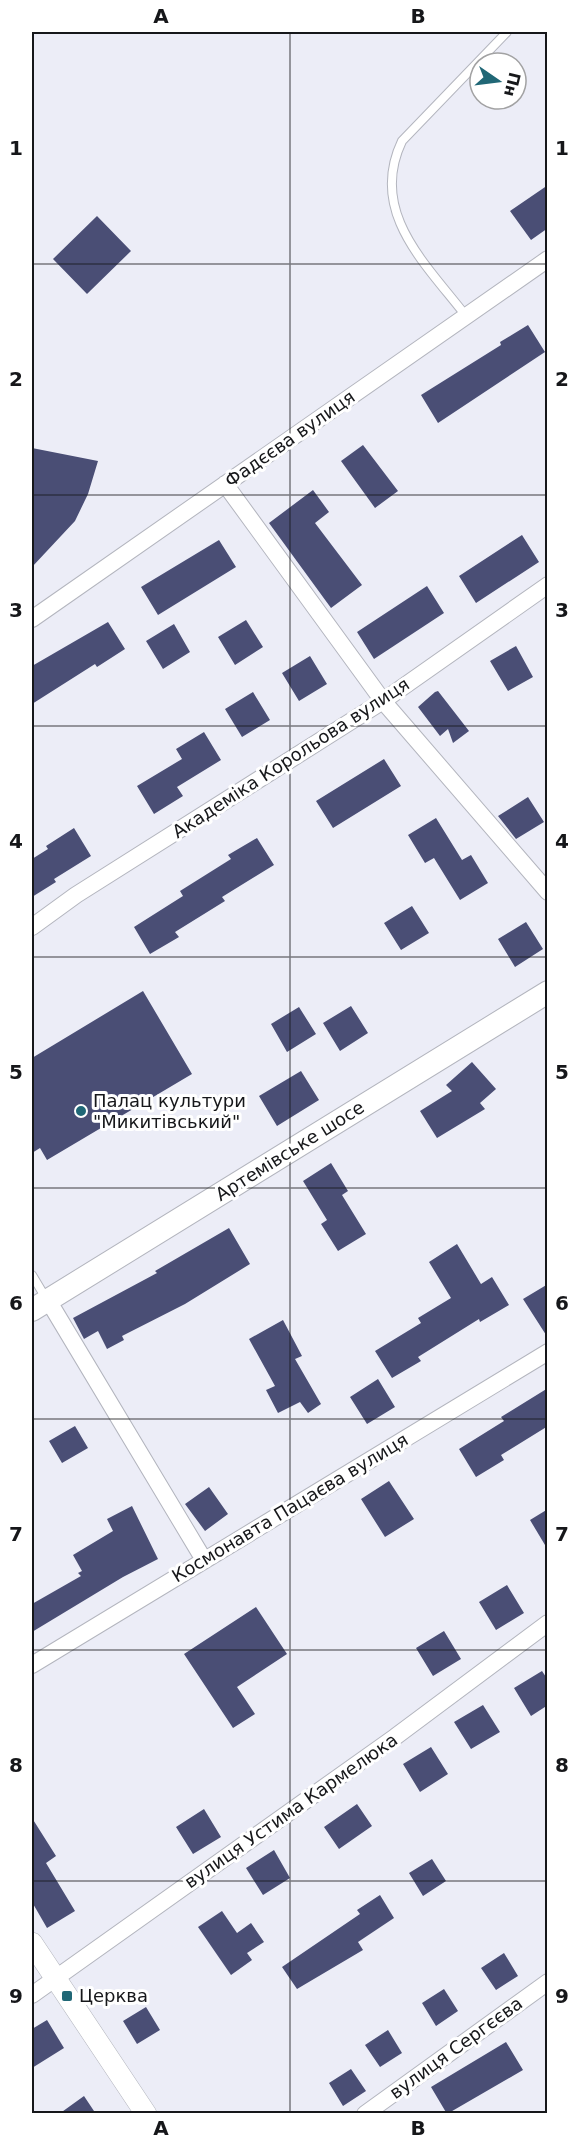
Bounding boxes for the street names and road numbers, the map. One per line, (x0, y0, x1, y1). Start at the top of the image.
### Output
street label: Фадєєва вулиця (221, 386, 359, 491)
street label: Академіка Корольова вулиця (168, 673, 413, 842)
street label: Артемівське шосе (212, 1096, 368, 1205)
street label: Космонавта Пацаєва вулиця (168, 1429, 412, 1587)
street label: вулиця Устима Кармелюка (180, 1729, 401, 1892)
street label: вулиця Сергєєва (385, 1992, 526, 2103)

